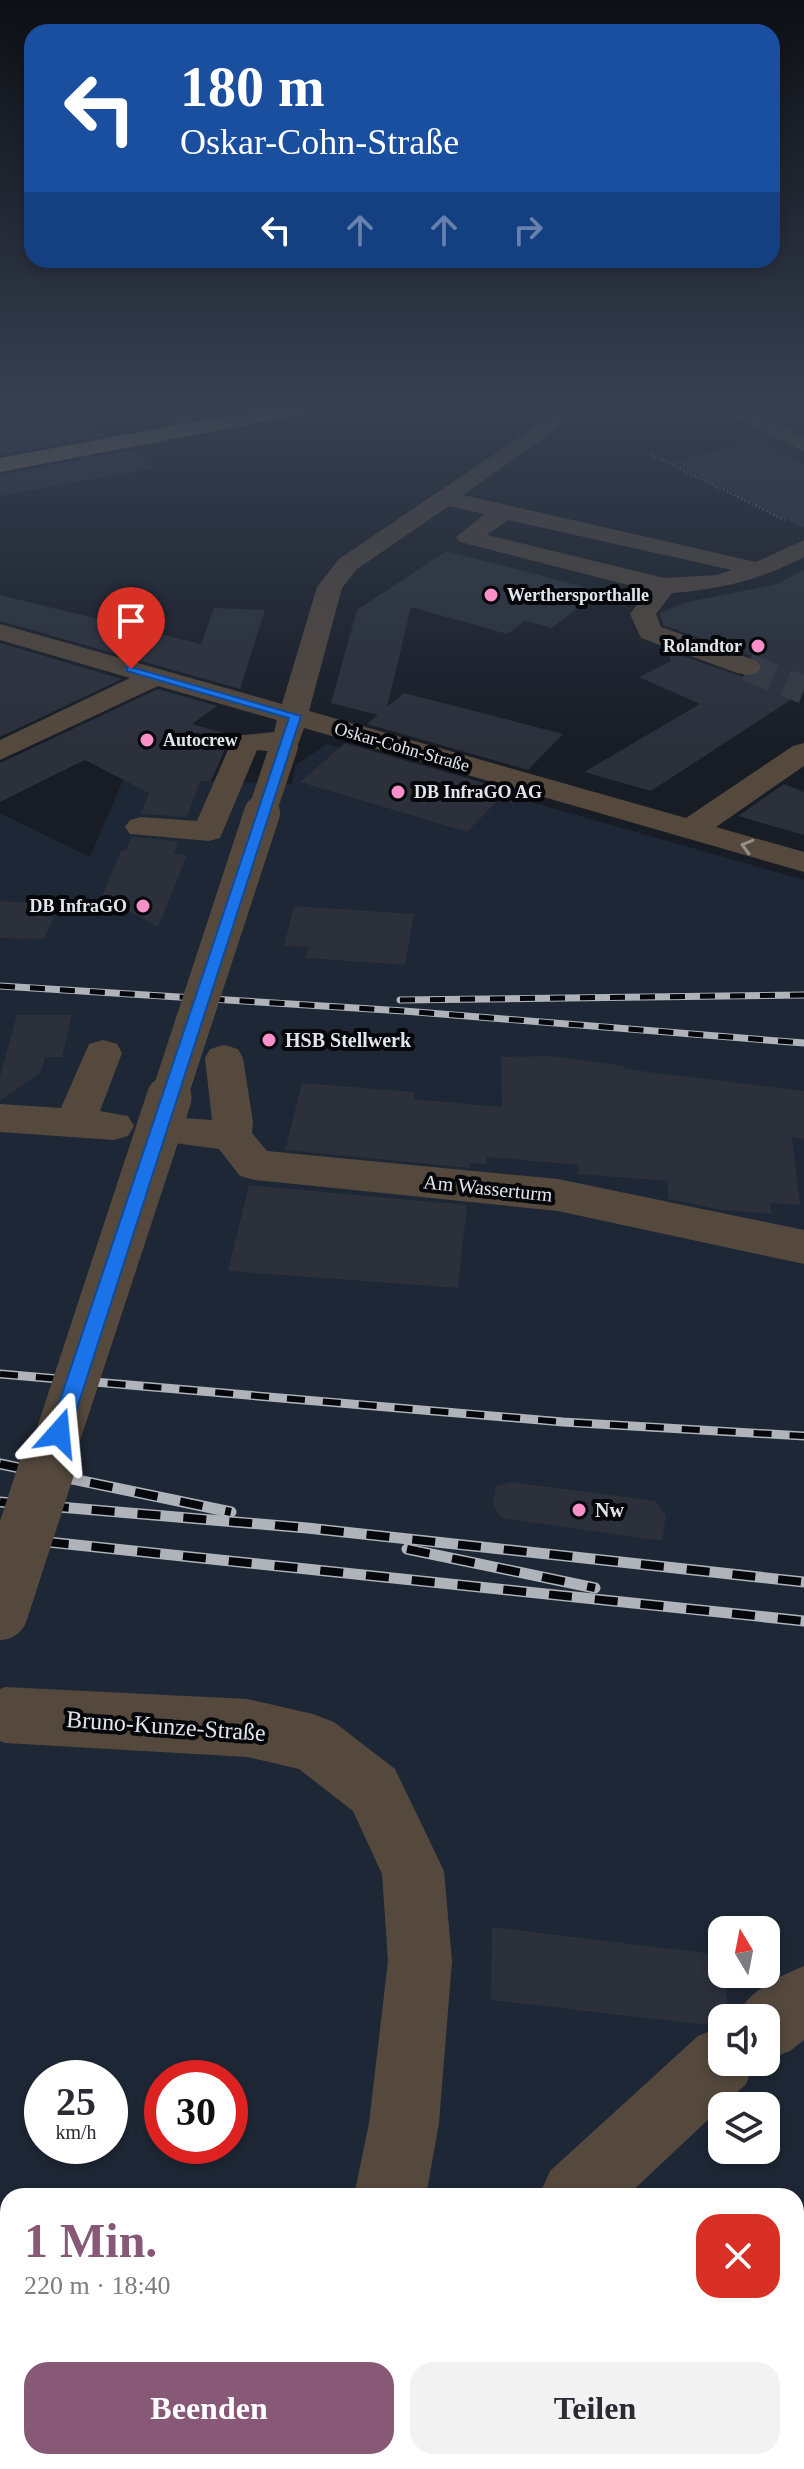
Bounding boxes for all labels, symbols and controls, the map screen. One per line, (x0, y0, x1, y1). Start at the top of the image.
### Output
icon: left (48, 56, 152, 160)
text: 180 m (180, 56, 325, 118)
text: Oskar-Cohn-Straße (180, 122, 459, 162)
icon: left (254, 208, 298, 252)
icon: ahead (338, 208, 382, 252)
icon: ahead (422, 208, 466, 252)
icon: right (506, 208, 550, 252)
place label: Werthersporthalle (507, 585, 649, 605)
marker: Werthersporthalle (482, 586, 500, 604)
pin (97, 587, 165, 669)
icon: arrive (109, 599, 153, 643)
place label: Rolandtor (663, 636, 742, 656)
marker: Rolandtor (749, 637, 767, 655)
street label: Oskar-Cohn-Straße (332, 718, 472, 776)
place label: Autocrew (163, 730, 238, 750)
marker: Autocrew (138, 731, 156, 749)
place label: DB InfraGO AG (414, 782, 542, 802)
marker: DB InfraGO AG (389, 783, 407, 801)
one-way arrow (741, 839, 755, 855)
place label: DB InfraGO (29, 896, 127, 916)
marker: DB InfraGO (134, 897, 152, 915)
place label: HSB Stellwerk (285, 1029, 412, 1051)
marker: HSB Stellwerk (260, 1031, 278, 1049)
street label: Am Wasserturm (422, 1170, 554, 1206)
position arrow (17, 1391, 101, 1475)
place label: Nw (595, 1499, 624, 1521)
marker: Nw (570, 1501, 588, 1519)
street label: Bruno-Kunze-Straße (65, 1706, 267, 1746)
north arrow (708, 1916, 780, 1988)
map controls (708, 1916, 780, 2164)
button: sound (708, 2004, 780, 2076)
speed limit sign: 30 (144, 2060, 248, 2164)
text: 25 (56, 2079, 96, 2124)
button: layers (708, 2092, 780, 2164)
text: km/h (55, 2121, 97, 2143)
text: 1 Min. (24, 2214, 157, 2267)
button: close (696, 2214, 780, 2298)
text: 220 m · 18:40 (24, 2271, 171, 2300)
button: Beenden (24, 2362, 394, 2454)
button: Teilen (410, 2362, 780, 2454)

